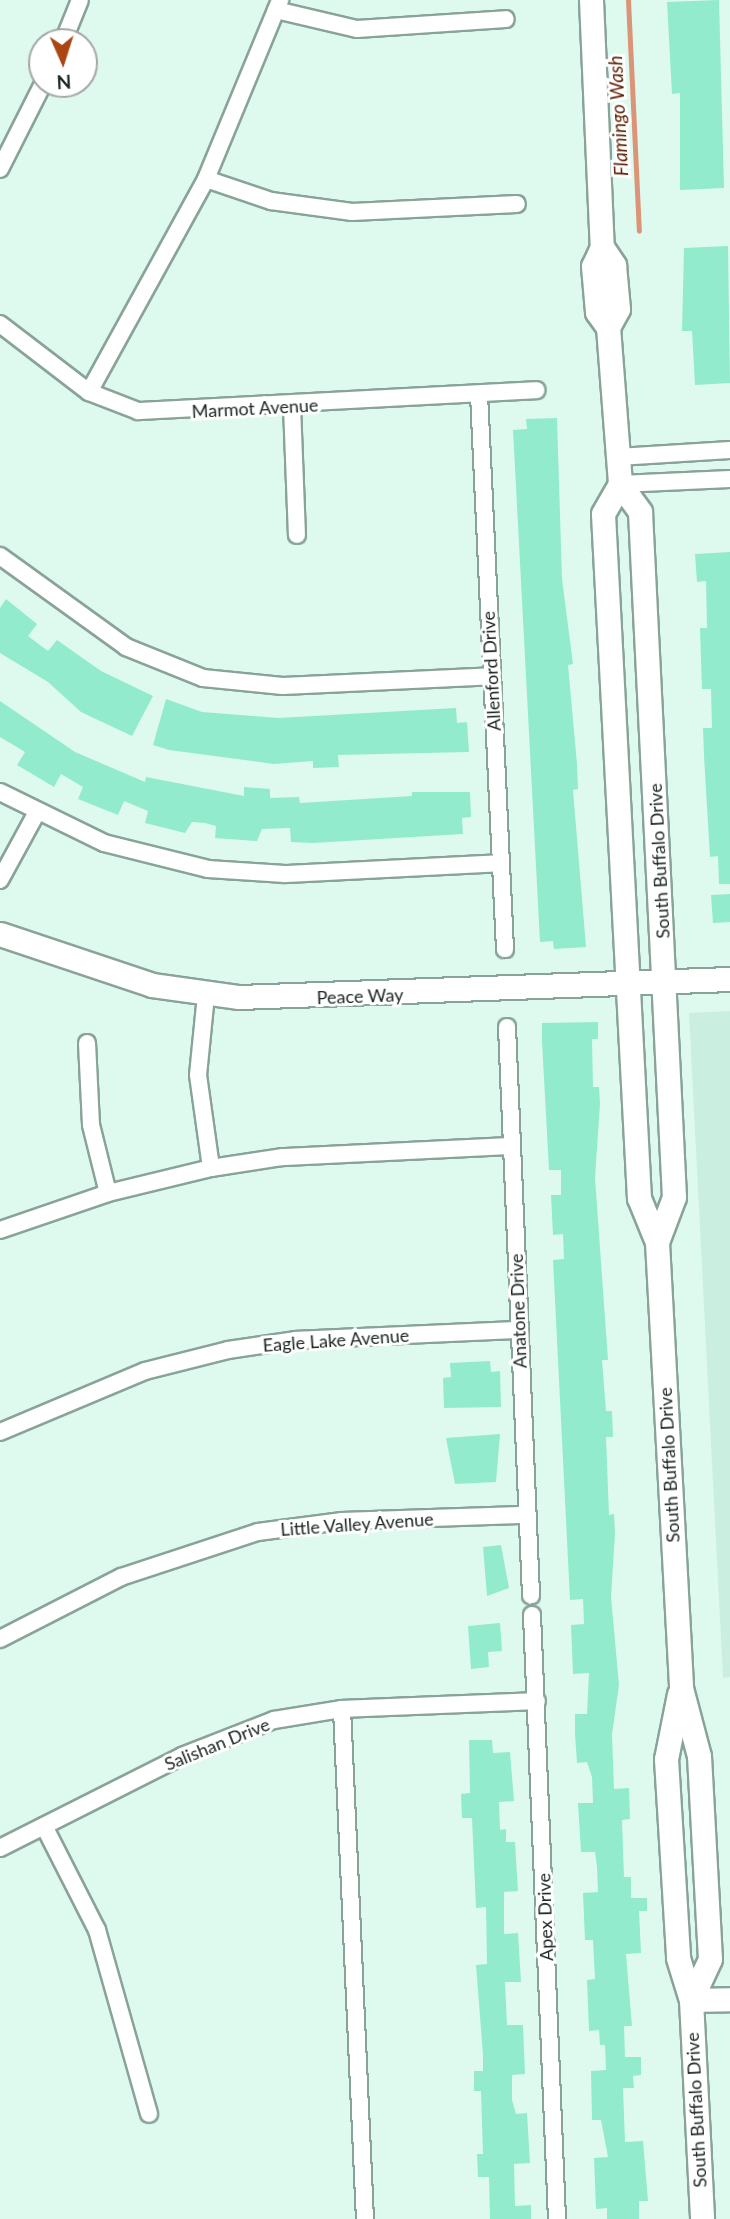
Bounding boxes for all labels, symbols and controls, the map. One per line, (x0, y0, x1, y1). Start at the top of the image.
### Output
north arrow (28, 28, 98, 98)
water label: Flamingo Wash (603, 55, 633, 177)
text: N (56, 71, 72, 94)
street label: Marmot Avenue (191, 394, 319, 422)
street label: Allenford Drive (477, 610, 505, 732)
street label: South Buffalo Drive (644, 783, 674, 939)
street label: Peace Way (316, 984, 404, 1008)
street label: Anatone Drive (505, 1253, 531, 1369)
street label: Eagle Lake Avenue (262, 1324, 410, 1356)
street label: South Buffalo Drive (654, 1387, 684, 1543)
street label: Little Valley Avenue (279, 1508, 435, 1540)
street label: Salishan Drive (161, 1713, 273, 1775)
street label: Apex Drive (533, 1873, 557, 1961)
street label: South Buffalo Drive (681, 2032, 711, 2188)

